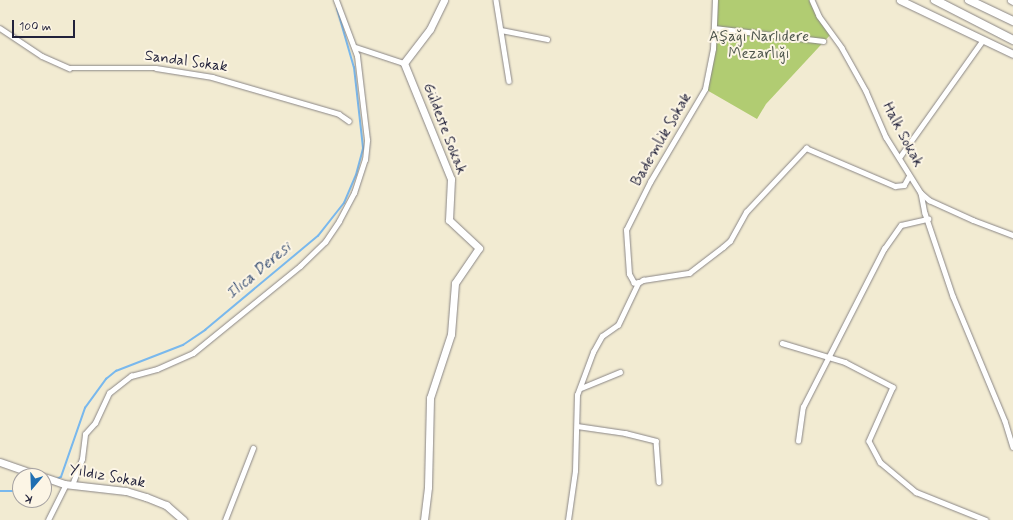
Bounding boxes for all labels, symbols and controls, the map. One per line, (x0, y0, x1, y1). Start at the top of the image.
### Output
scale bar (14, 12, 77, 38)
text: 100 m (19, 19, 51, 35)
park label: Aşağı Narlıdere Mezarlığı (709, 28, 809, 63)
street label: Sandal Sokak (142, 47, 230, 77)
street label: Güldeste Sokak (419, 81, 469, 177)
street label: Bademlik Sokak (628, 90, 696, 190)
street label: Halk Sokak (877, 100, 927, 170)
water label: Ilıca Deresi (223, 239, 295, 303)
street label: Yıldız Sokak (67, 461, 147, 493)
north arrow (12, 468, 52, 508)
text: K (22, 491, 34, 506)

